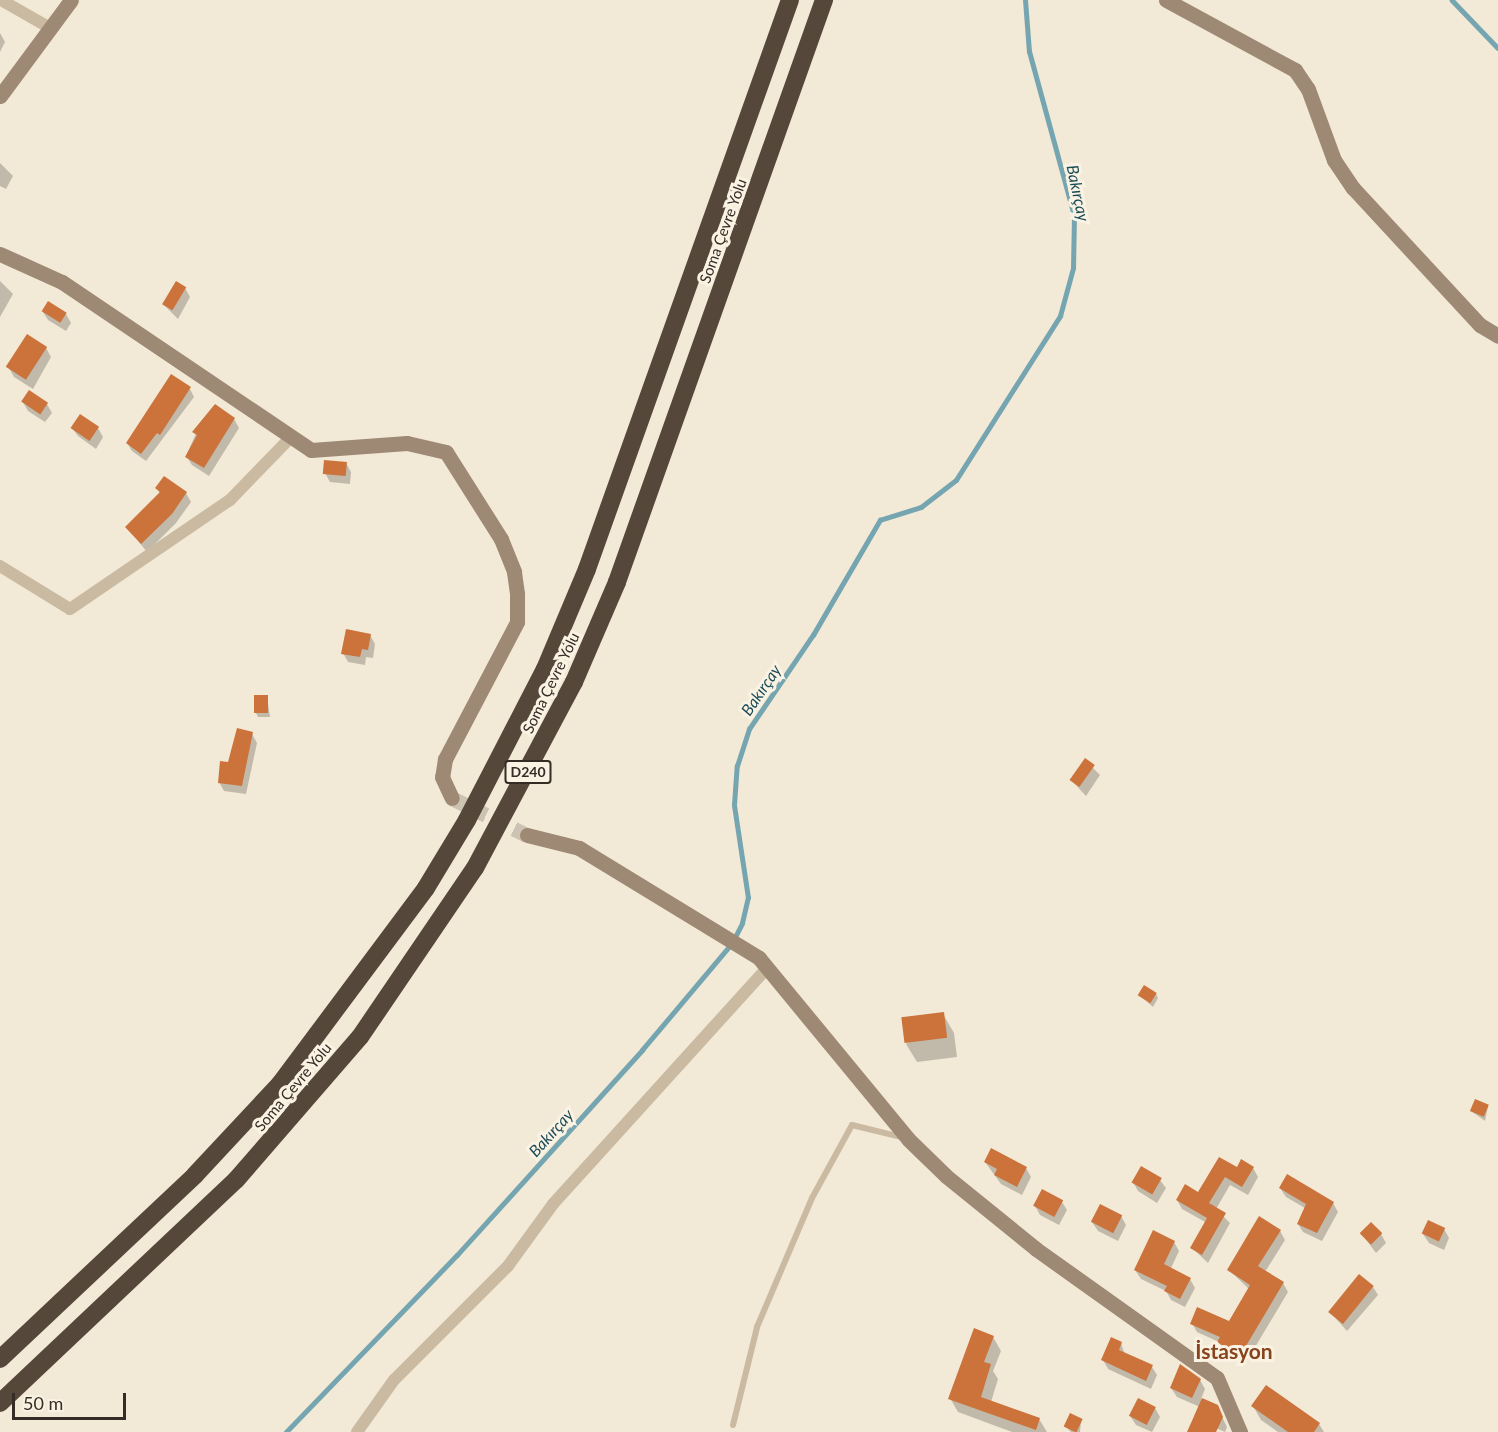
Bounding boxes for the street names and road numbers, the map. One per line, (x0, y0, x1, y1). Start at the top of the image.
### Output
street label: Soma Çevre Yolu (696, 176, 750, 286)
street label: Soma Çevre Yolu (519, 629, 583, 737)
road number: D240 (504, 761, 552, 783)
street label: Soma Çevre Yolu (251, 1039, 335, 1135)

